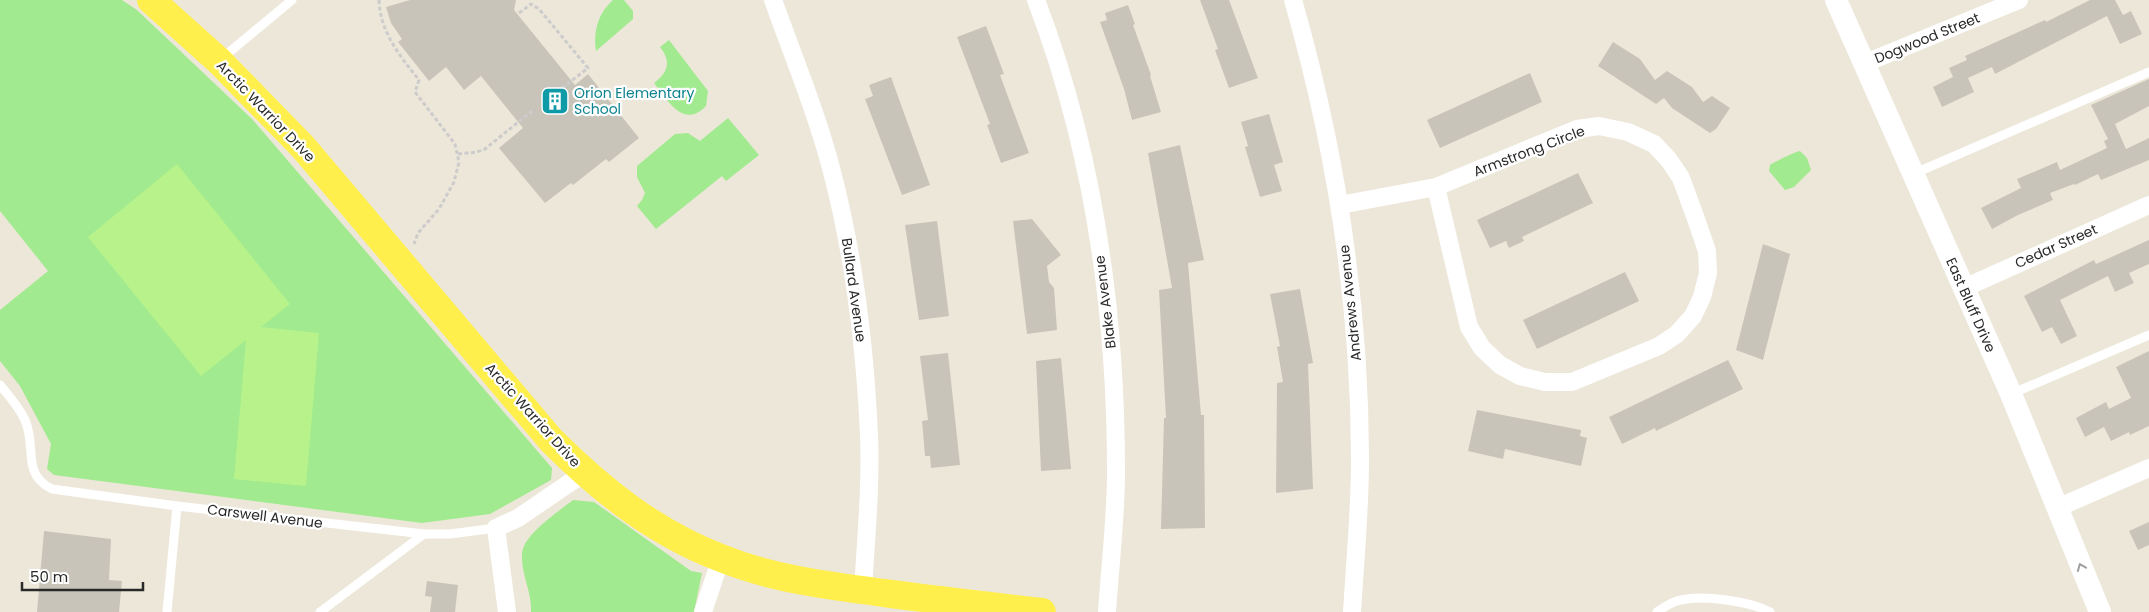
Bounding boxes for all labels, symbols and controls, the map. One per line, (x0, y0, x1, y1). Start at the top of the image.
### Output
street label: Dogwood Street (1871, 8, 1983, 68)
street label: Arctic Warrior Drive (212, 56, 320, 166)
place label: Orion Elementary School (574, 83, 694, 119)
building icon: Orion Elementary School (540, 86, 570, 116)
street label: Armstrong Circle (1470, 120, 1588, 181)
street label: Cedar Street (2012, 219, 2100, 273)
street label: Bullard Avenue (837, 237, 871, 344)
street label: Andrews Avenue (1334, 244, 1366, 362)
street label: Blake Avenue (1089, 254, 1121, 350)
street label: East Bluff Drive (1941, 254, 2001, 356)
street label: Arctic Warrior Drive (481, 359, 585, 472)
street label: Carswell Avenue (206, 499, 324, 533)
scale bar (22, 560, 144, 592)
one-way arrow (2077, 563, 2088, 572)
text: 50 m (30, 566, 68, 587)

